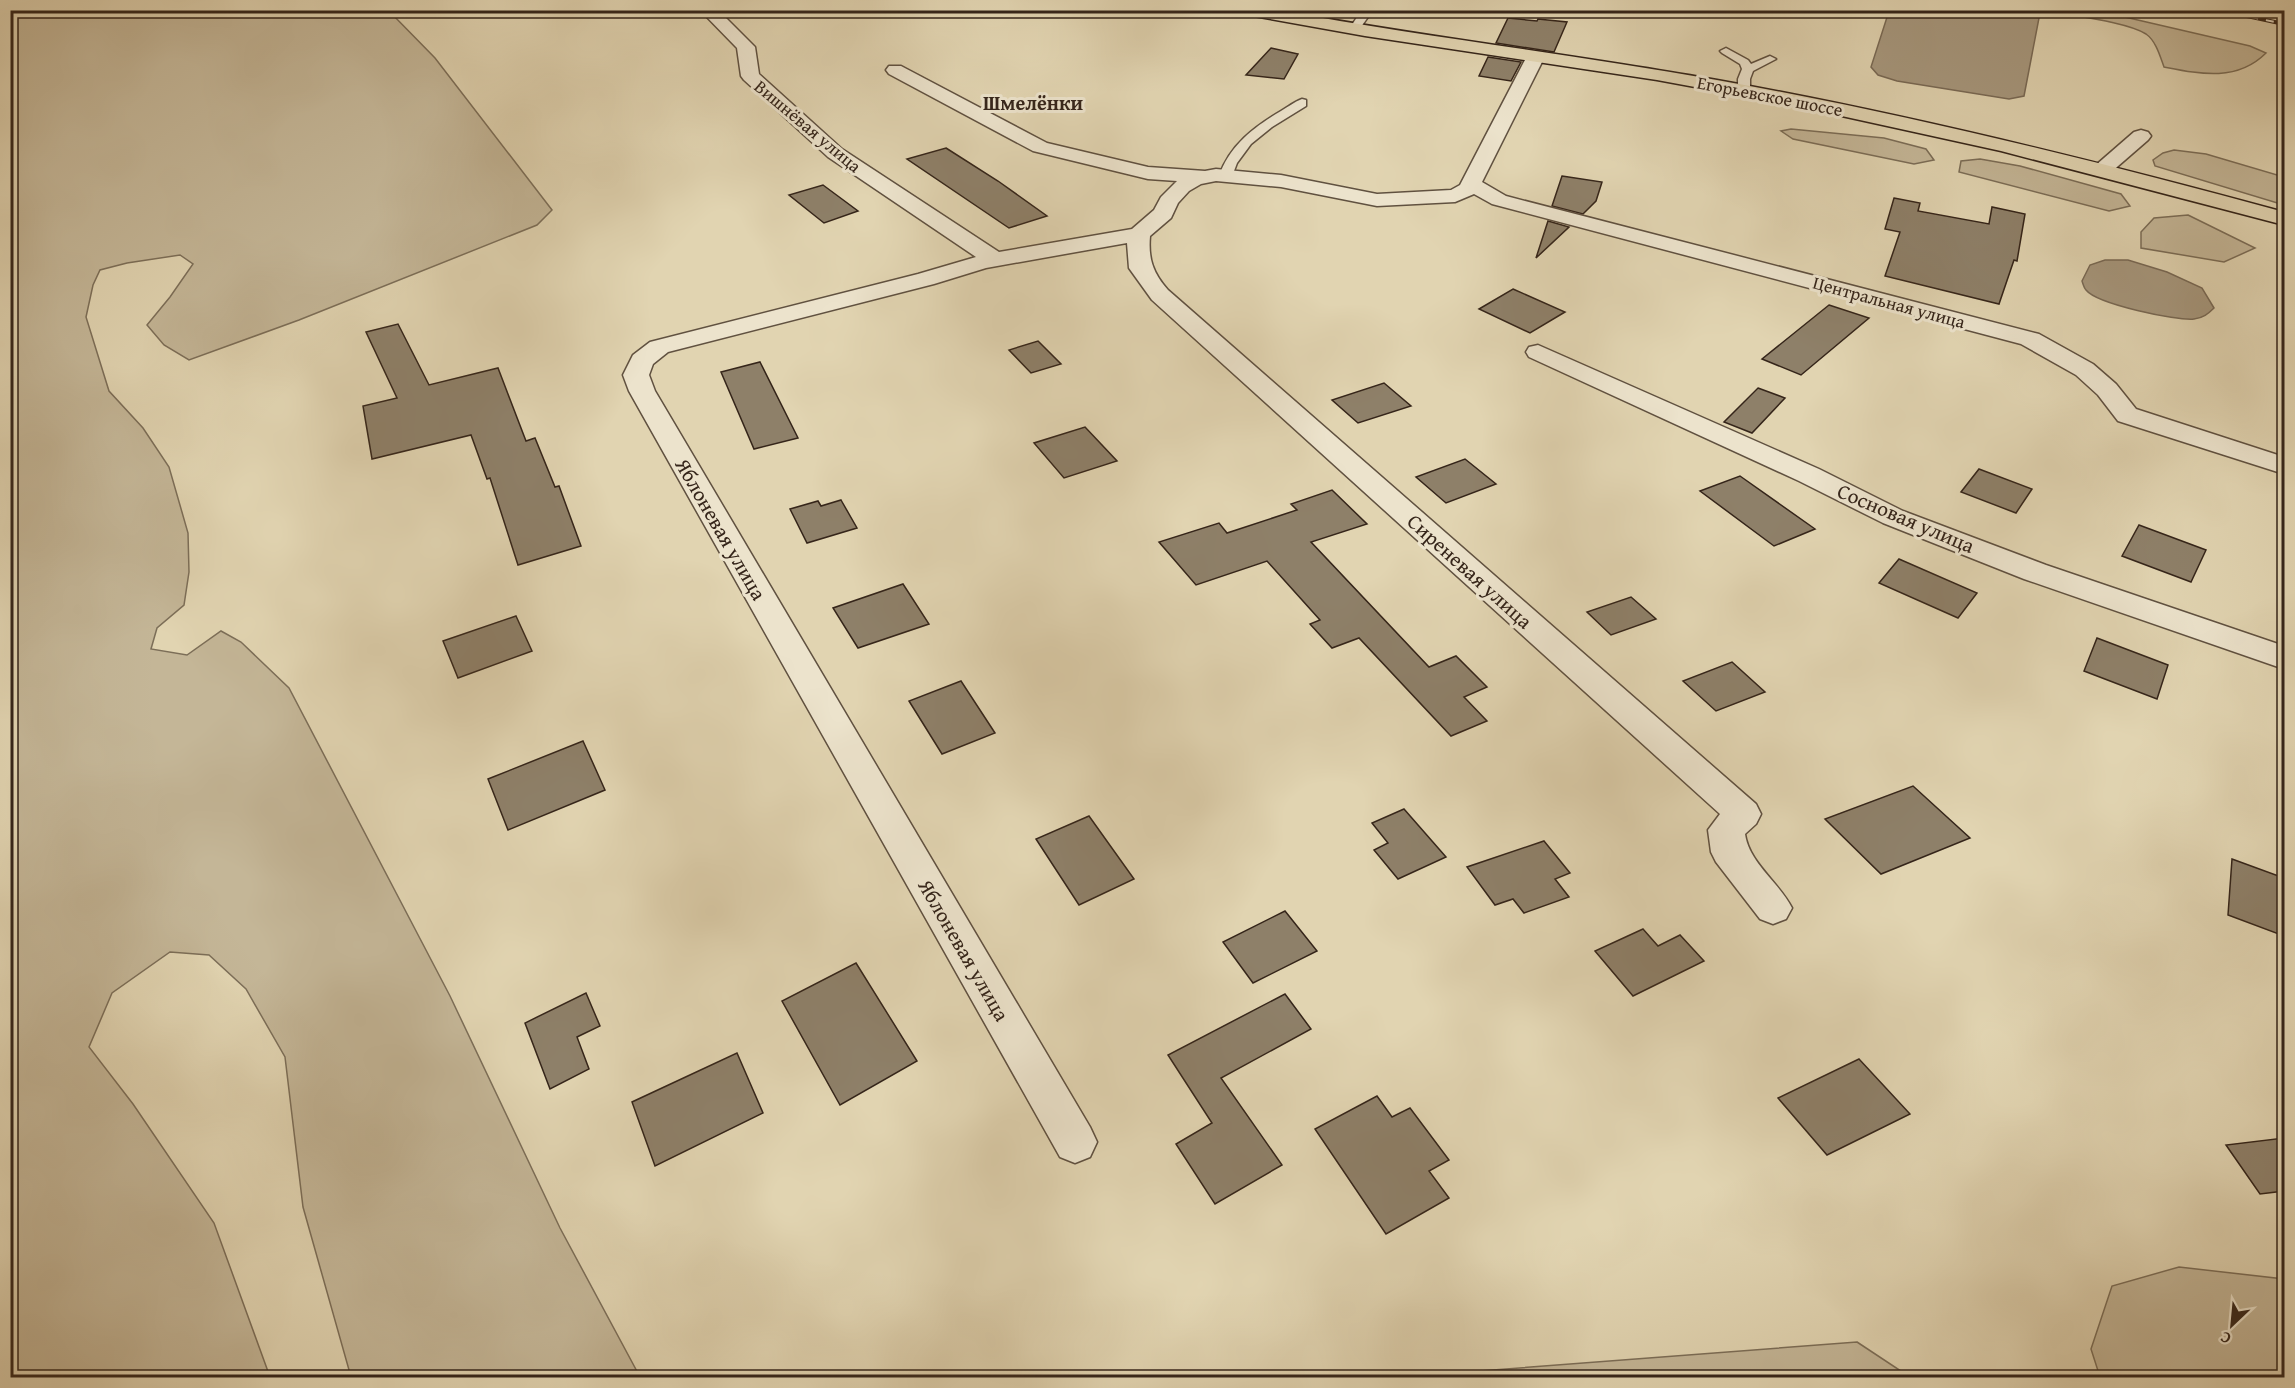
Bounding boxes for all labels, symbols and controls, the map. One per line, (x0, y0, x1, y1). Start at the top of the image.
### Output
street label: Егорьевское шоссе (1695, 69, 1845, 123)
street label: Вишнёвая улица (749, 73, 868, 179)
district label: Шмелёнки (983, 88, 1084, 117)
street label: Центральная улица (1810, 269, 1969, 335)
street label: Яблоневая улица (667, 451, 774, 606)
street label: Сосновая улица (1833, 475, 1979, 561)
street label: Сиреневая улица (1400, 506, 1540, 636)
street label: Яблоневая улица (910, 872, 1017, 1027)
north arrow (2202, 1295, 2262, 1355)
text: С (2216, 1326, 2235, 1351)

